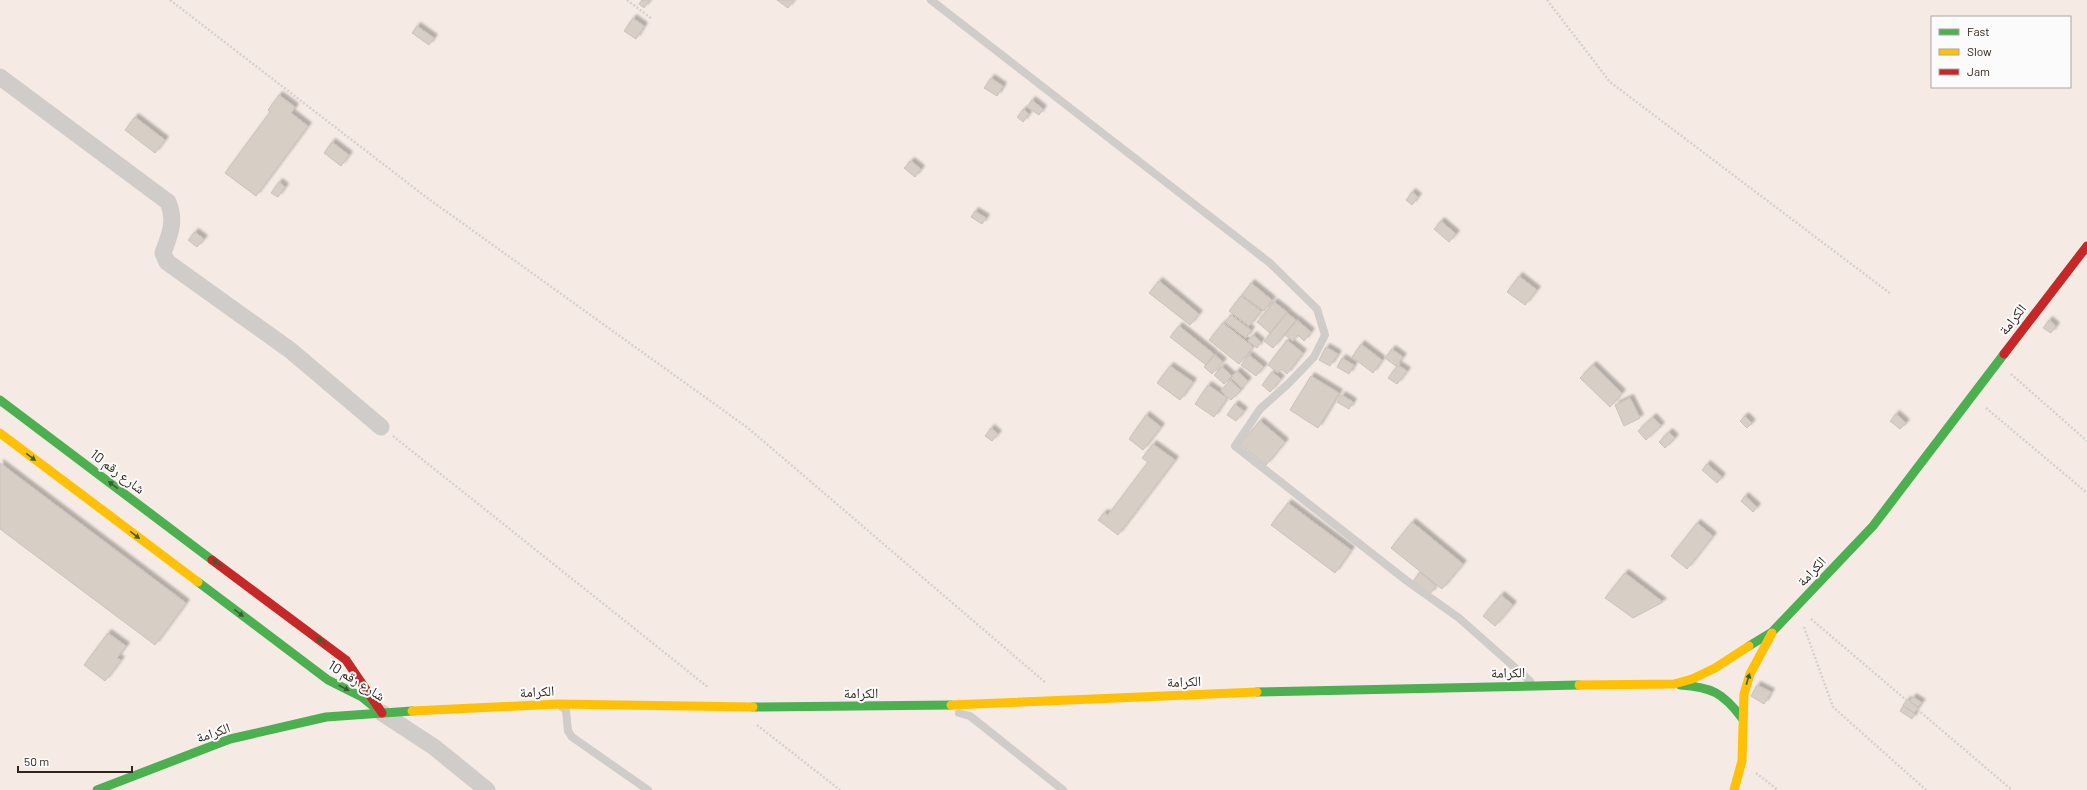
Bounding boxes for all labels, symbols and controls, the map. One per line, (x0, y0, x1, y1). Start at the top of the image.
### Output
legend (1931, 16, 2071, 88)
text: Fast (1967, 24, 1990, 38)
text: Slow (1967, 44, 1992, 58)
text: Jam (1967, 64, 1990, 78)
street label: الكرامة (1995, 300, 2030, 338)
street label: شارع رقم 10 (86, 445, 149, 499)
one-way arrow (26, 453, 37, 461)
one-way arrow (108, 481, 119, 489)
one-way arrow (130, 531, 140, 539)
street label: الكرامة (1793, 553, 1830, 590)
one-way arrow (212, 559, 223, 567)
one-way arrow (233, 609, 244, 617)
one-way arrow (316, 638, 326, 646)
street label: شارع رقم 10 (324, 656, 389, 706)
street label: الكرامة (1491, 663, 1525, 682)
street label: الكرامة (1166, 672, 1202, 691)
one-way arrow (1745, 673, 1751, 685)
street label: الكرامة (519, 682, 555, 701)
street label: الكرامة (844, 684, 878, 702)
one-way arrow (339, 685, 350, 692)
street label: الكرامة (194, 718, 232, 747)
scale bar (18, 748, 132, 774)
text: 50 m (24, 754, 49, 768)

